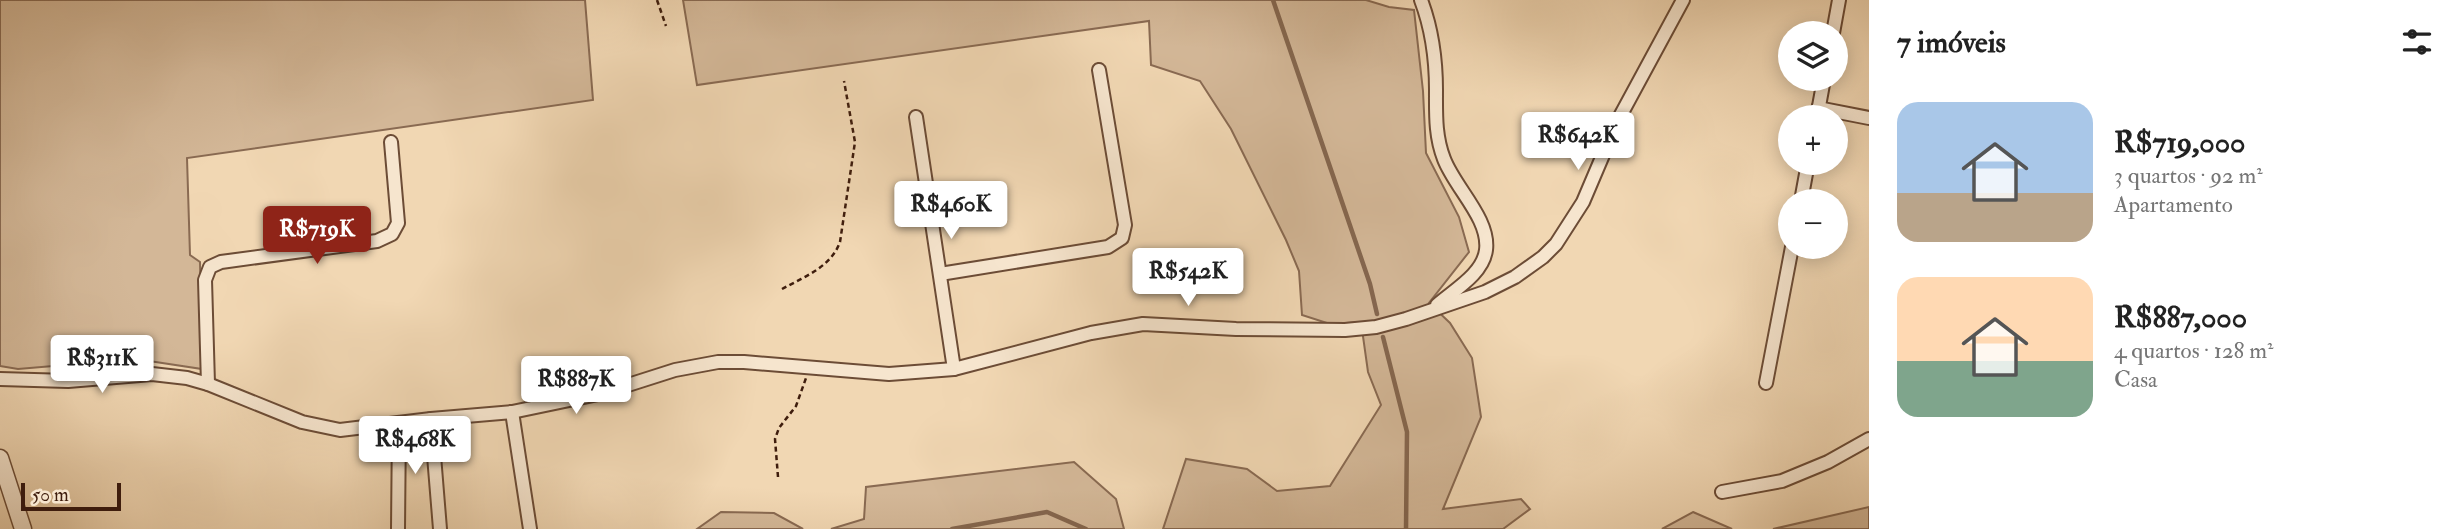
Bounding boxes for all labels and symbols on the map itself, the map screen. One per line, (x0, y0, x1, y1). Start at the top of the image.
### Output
pin: R$642K (1521, 113, 1635, 172)
pin: R$460K (894, 182, 1008, 241)
pin: R$719K (260, 206, 374, 266)
pin: R$542K (1131, 248, 1245, 308)
pin: R$311K (45, 336, 159, 395)
pin: R$887K (519, 356, 633, 416)
pin: R$468K (358, 416, 472, 476)
scale bar (21, 480, 121, 512)

